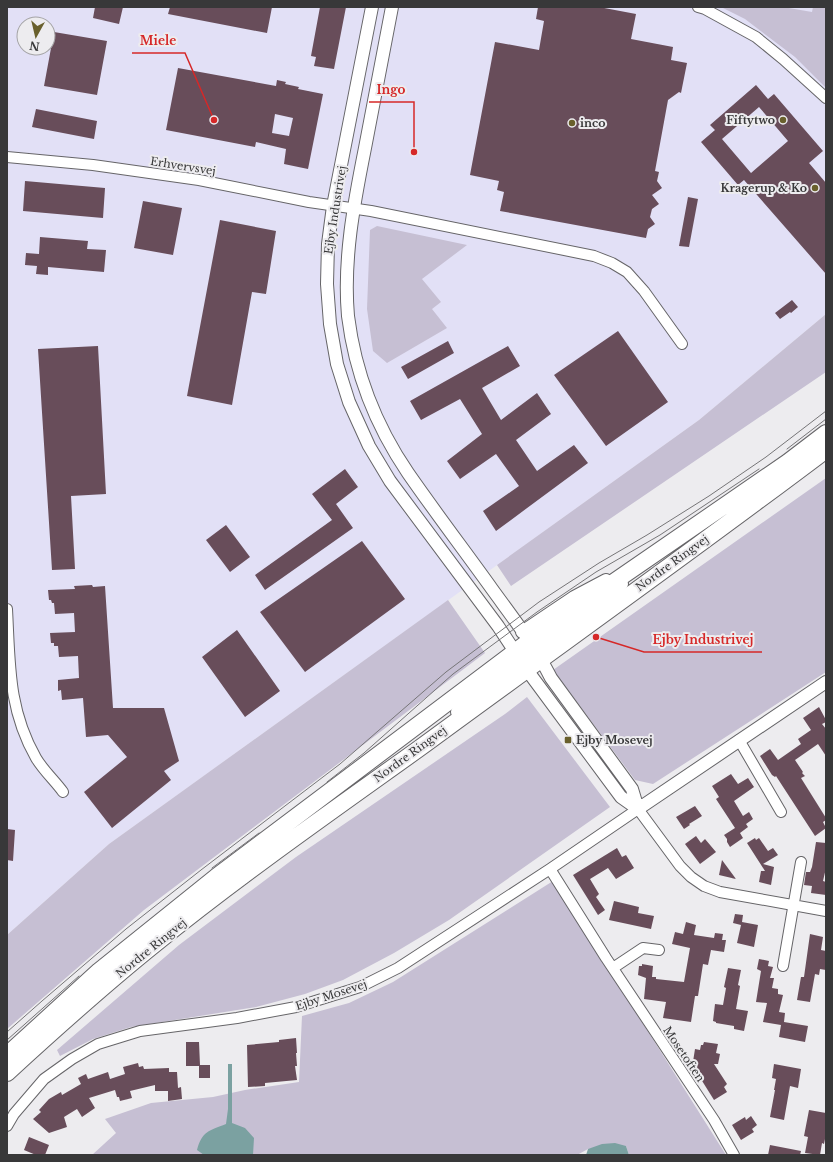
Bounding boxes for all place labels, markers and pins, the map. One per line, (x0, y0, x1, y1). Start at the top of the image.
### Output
callout: Miele (132, 29, 185, 53)
callout: Ingo (369, 78, 414, 102)
place label: Fiftytwo (726, 113, 775, 127)
marker: Fiftytwo (778, 115, 788, 125)
place label: inco (580, 116, 605, 130)
marker: inco (567, 118, 577, 128)
place label: Kragerup & Ko (720, 181, 807, 195)
marker: Kragerup & Ko (810, 183, 820, 193)
callout: Ejby Industrivej (644, 628, 762, 652)
place label: Ejby Mosevej (576, 733, 653, 747)
marker: Ejby Mosevej (563, 735, 573, 745)

